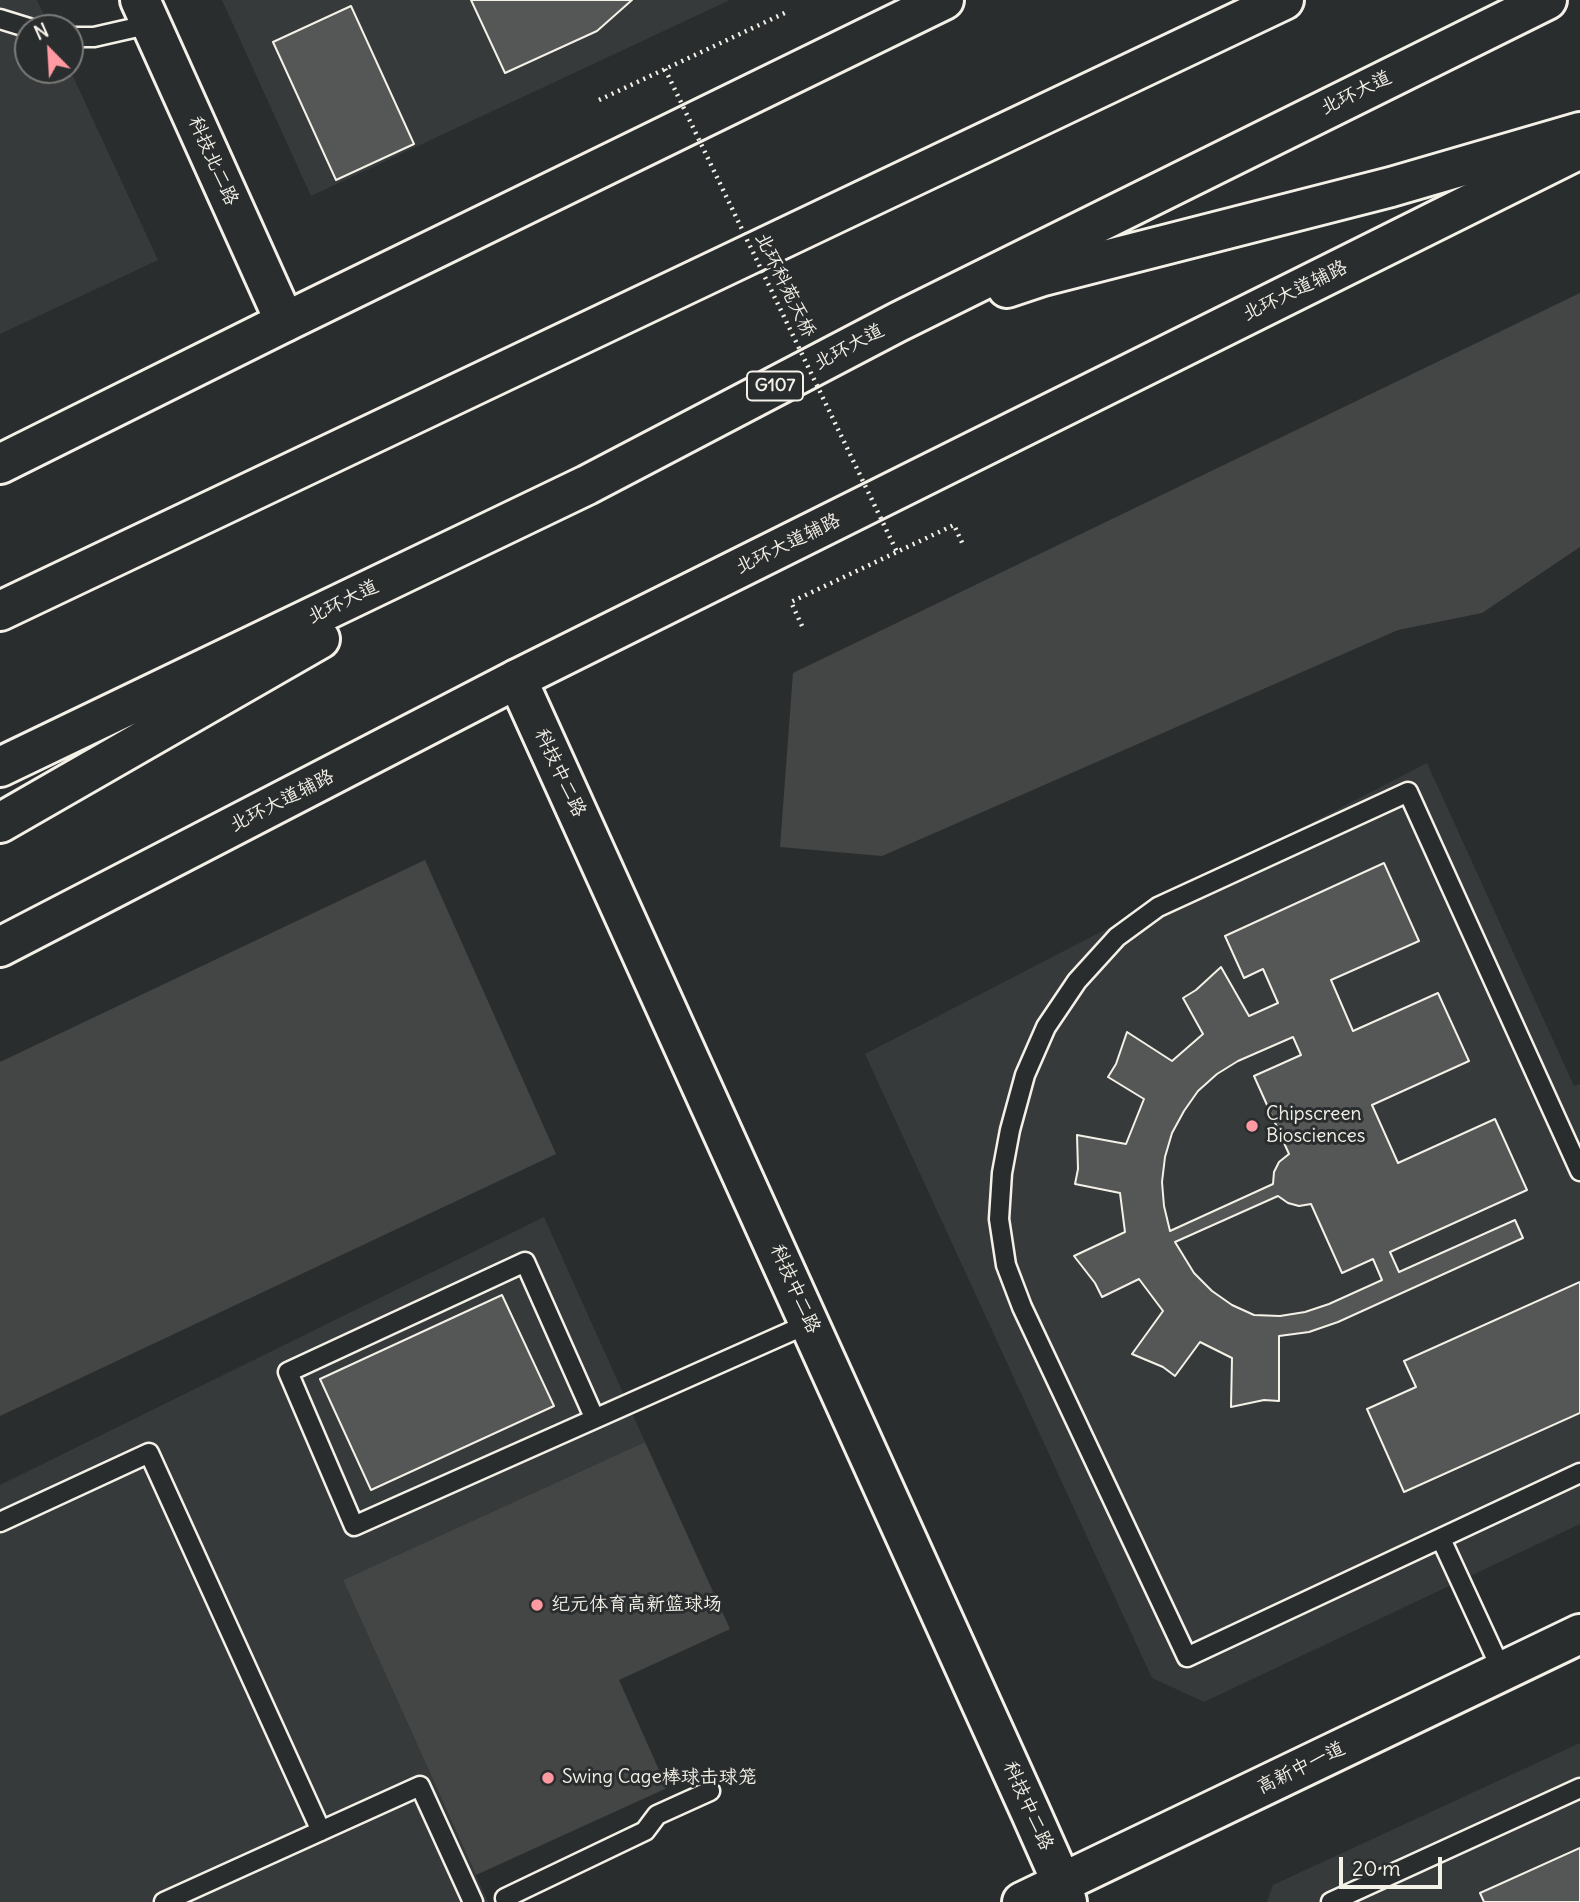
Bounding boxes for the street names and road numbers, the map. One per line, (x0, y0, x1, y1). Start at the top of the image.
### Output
street label: 北环大道 (1317, 66, 1395, 120)
street label: 科技北二路 (183, 113, 243, 209)
street label: 北环科苑天桥 (750, 229, 820, 341)
street label: 北环大道辅路 (1239, 256, 1351, 326)
street label: 北环大道 (810, 319, 888, 375)
road number: G107 (747, 372, 803, 400)
street label: 北环大道辅路 (732, 509, 844, 579)
street label: 北环大道 (304, 575, 382, 629)
street label: 科技中二路 (530, 725, 590, 821)
street label: 北环大道辅路 (226, 765, 338, 837)
street label: 科技中二路 (765, 1241, 825, 1337)
street label: 高新中一道 (1253, 1737, 1349, 1799)
street label: 科技中二路 (998, 1758, 1058, 1854)

